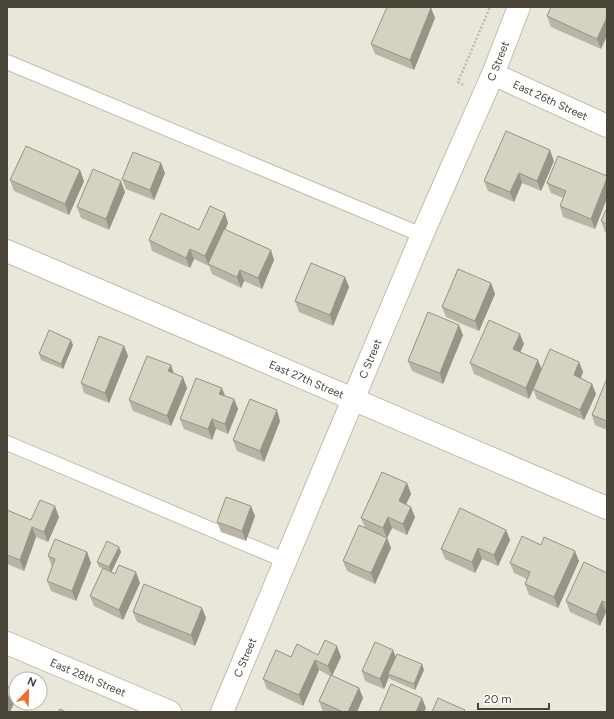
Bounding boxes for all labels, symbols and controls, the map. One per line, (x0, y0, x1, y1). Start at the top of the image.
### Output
street label: C Street (484, 39, 512, 83)
street label: East 26th Street (511, 78, 590, 123)
street label: C Street (356, 337, 384, 380)
street label: East 27th Street (267, 358, 346, 401)
street label: C Street (231, 636, 259, 679)
street label: East 28th Street (48, 656, 128, 699)
north arrow (8, 671, 48, 711)
text: N (25, 675, 38, 690)
scale bar (478, 685, 549, 711)
text: 20 m (484, 692, 512, 706)

